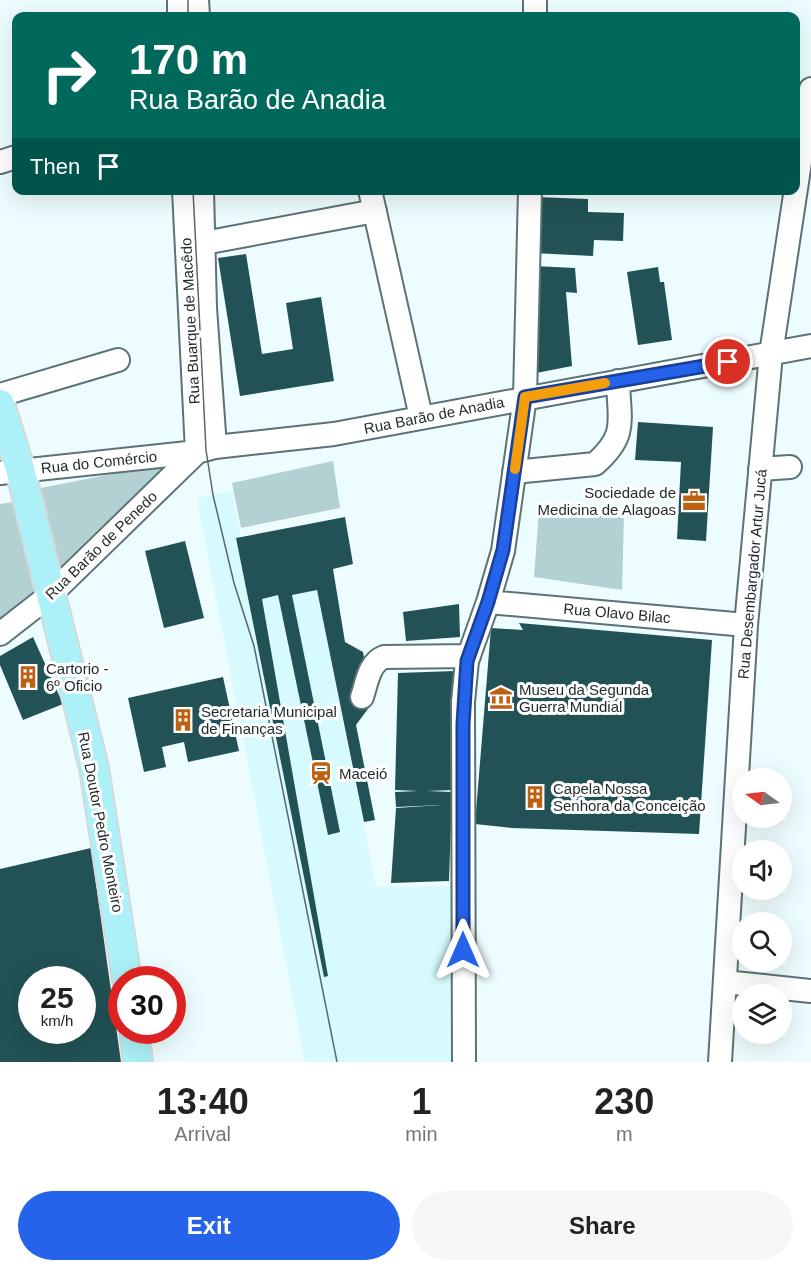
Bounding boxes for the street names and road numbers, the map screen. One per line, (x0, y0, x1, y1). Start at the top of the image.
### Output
street label: Rua Buarque de Macêdo (177, 237, 203, 405)
street label: Rua Barão de Anadia (362, 393, 506, 437)
street label: Rua do Comércio (40, 447, 158, 477)
street label: Rua Desembargador Artur Jucá (734, 468, 770, 680)
street label: Rua Barão de Penedo (42, 487, 160, 603)
street label: Rua Olavo Bilac (563, 600, 672, 626)
street label: Rua Doutor Pedro Monteiro (75, 730, 127, 914)

